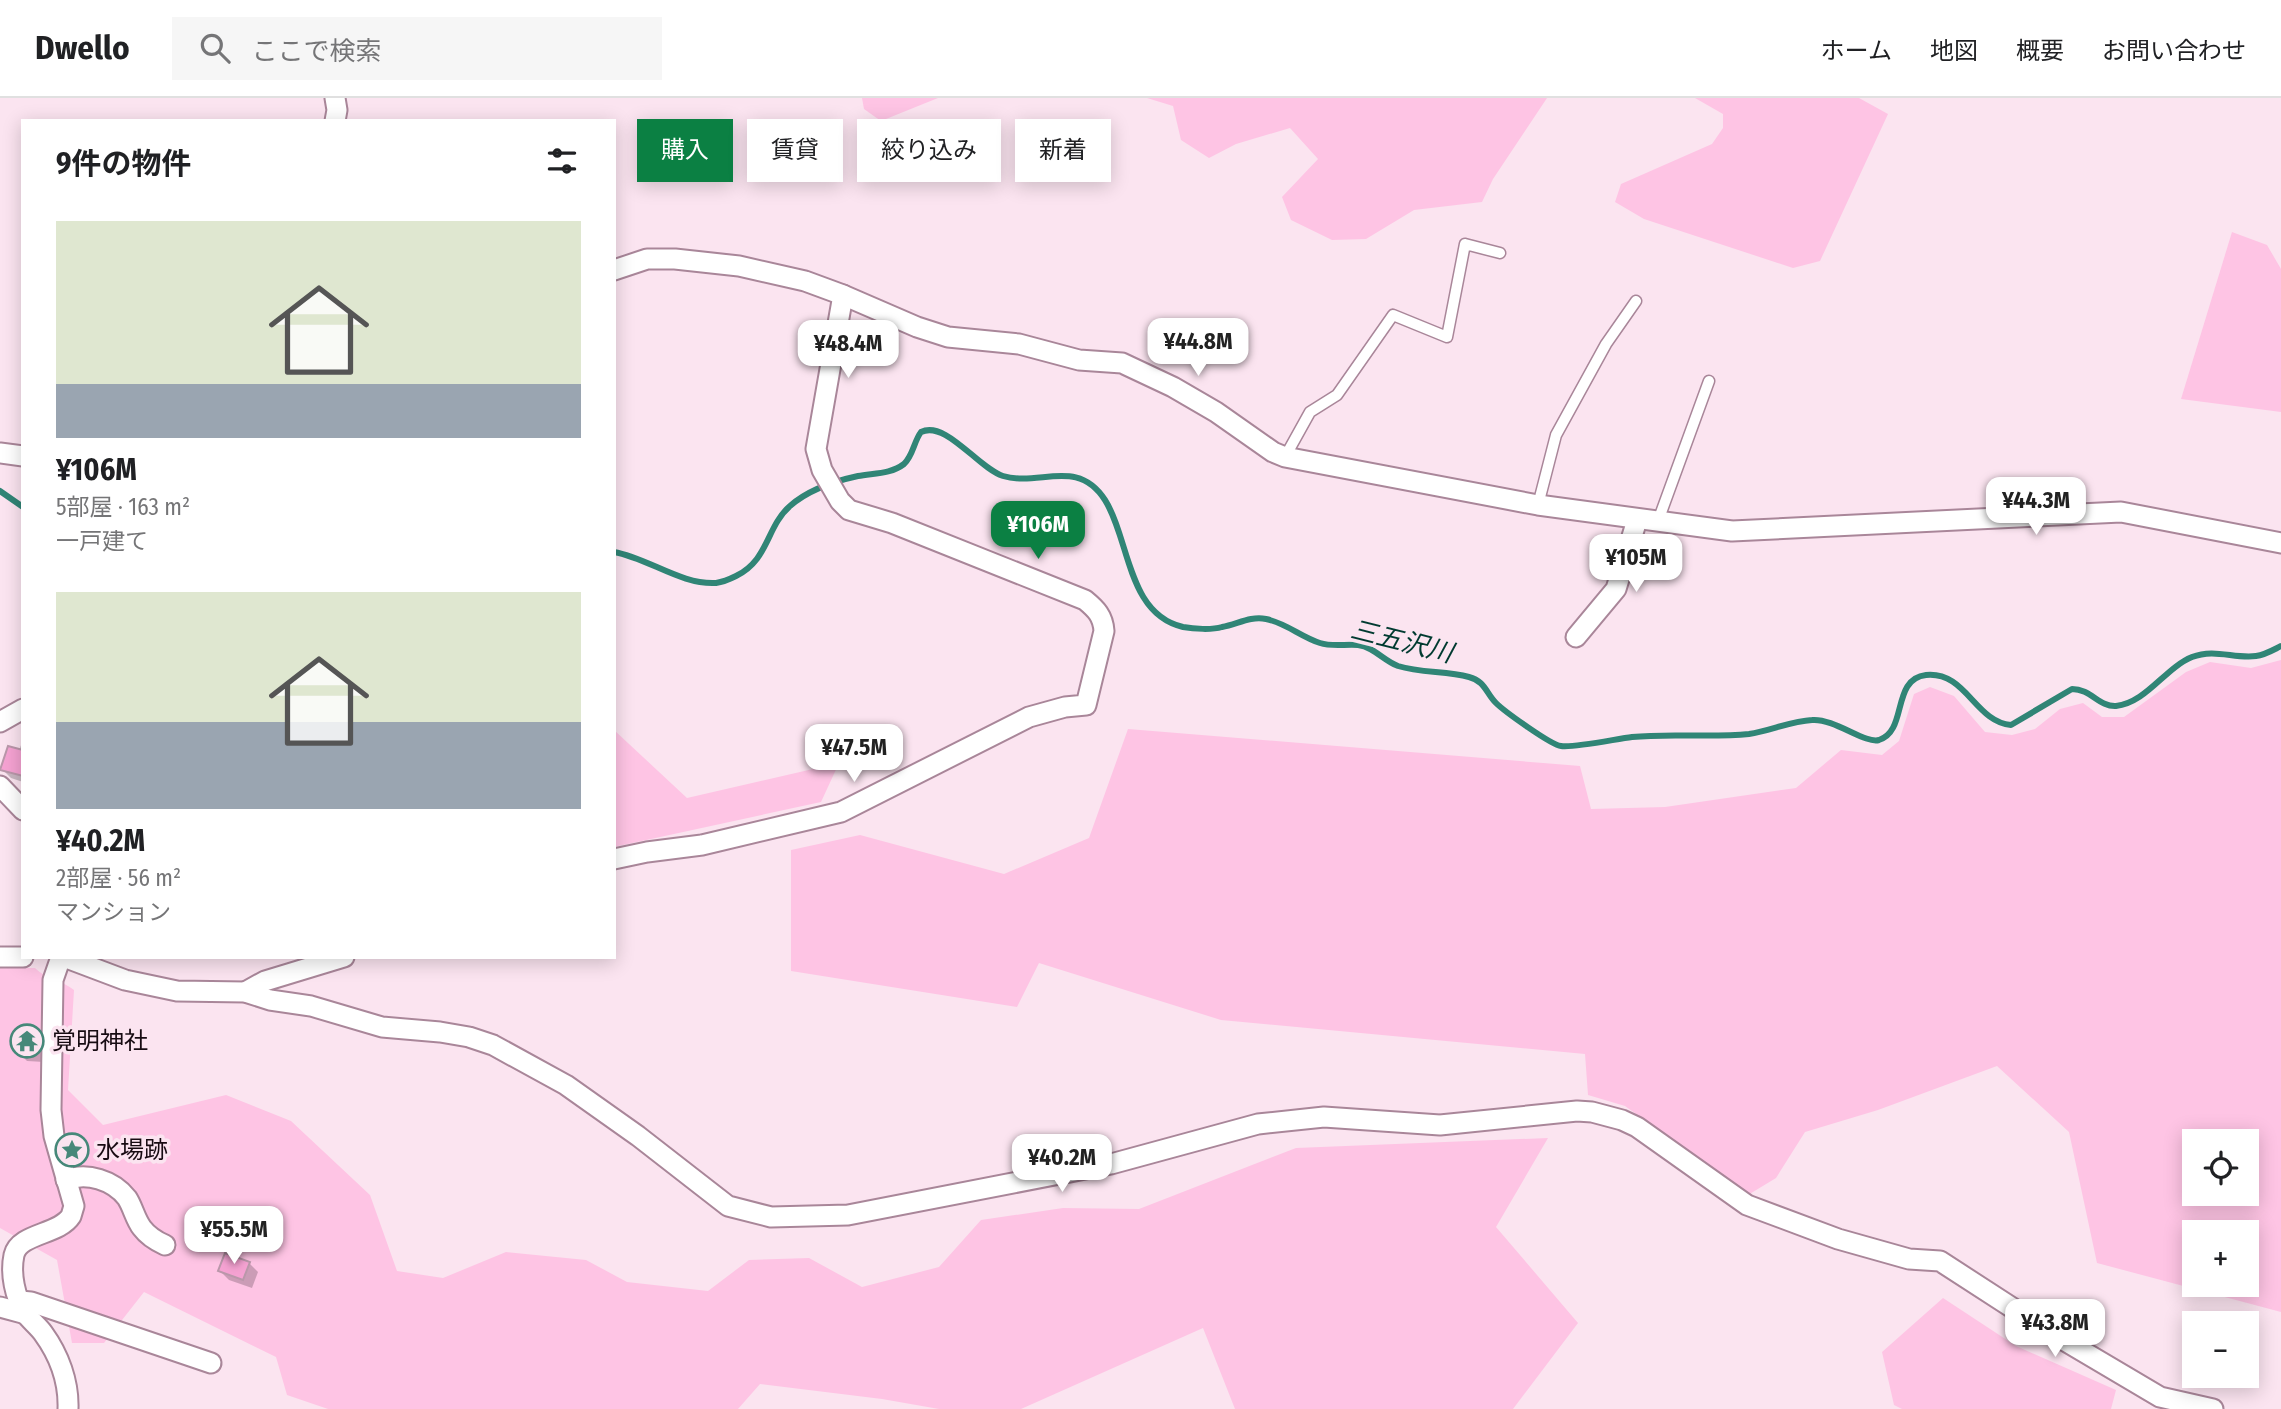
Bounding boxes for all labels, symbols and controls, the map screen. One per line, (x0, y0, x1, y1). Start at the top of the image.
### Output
search box (172, 17, 662, 80)
text: Dwello (35, 28, 130, 68)
icon: search (196, 29, 234, 67)
text: ここで検索 (252, 36, 382, 67)
text: ホーム (1821, 37, 1892, 65)
text: 地図 (1930, 37, 1978, 65)
text: 概要 (2016, 37, 2064, 65)
text: お問い合わせ (2102, 37, 2246, 65)
chip: 購入 (637, 119, 733, 182)
chip: 賃貸 (747, 119, 843, 182)
chip: 絞り込み (857, 119, 1001, 182)
chip: 新着 (1015, 119, 1111, 182)
icon: filters (543, 142, 581, 180)
text: 9件の物件 (56, 146, 192, 182)
icon: home (256, 267, 382, 393)
pin: ¥44.8M (1141, 318, 1255, 378)
pin: ¥48.4M (791, 320, 905, 380)
text: ¥44.8M (1163, 327, 1233, 355)
text: ¥48.4M (814, 329, 882, 357)
text: ¥106M (56, 452, 137, 488)
pin: ¥44.3M (1979, 478, 2093, 537)
text: ¥44.3M (2002, 486, 2070, 514)
text: 5部屋 · 163 m² (56, 493, 190, 521)
pin: ¥106M (989, 502, 1087, 561)
text: ¥106M (1007, 510, 1069, 538)
text: 一戸建て (56, 527, 148, 555)
pin: ¥105M (1587, 534, 1685, 594)
text: ¥105M (1605, 543, 1667, 571)
water label: 三五沢川 (1348, 614, 1459, 670)
icon: home (256, 638, 382, 764)
pin: ¥47.5M (797, 724, 911, 784)
text: ¥47.5M (821, 733, 887, 761)
text: ¥40.2M (56, 823, 145, 859)
text: 2部屋 · 56 m² (56, 864, 181, 892)
text: マンション (56, 898, 171, 926)
temple icon: 覚明神社 (8, 1022, 46, 1060)
place label: 覚明神社 (52, 1027, 148, 1055)
map controls (2182, 1129, 2259, 1388)
button: locate (2182, 1129, 2259, 1206)
place icon: 水場跡 (53, 1131, 91, 1169)
pin: ¥40.2M (1005, 1134, 1119, 1194)
place label: 水場跡 (96, 1136, 168, 1164)
text: ¥40.2M (1028, 1143, 1096, 1171)
pin: ¥55.5M (177, 1206, 291, 1266)
text: ¥55.5M (200, 1215, 268, 1243)
button: + (2182, 1220, 2259, 1297)
pin: ¥43.8M (1998, 1300, 2112, 1359)
text: ¥43.8M (2021, 1308, 2089, 1336)
button: − (2182, 1311, 2259, 1388)

